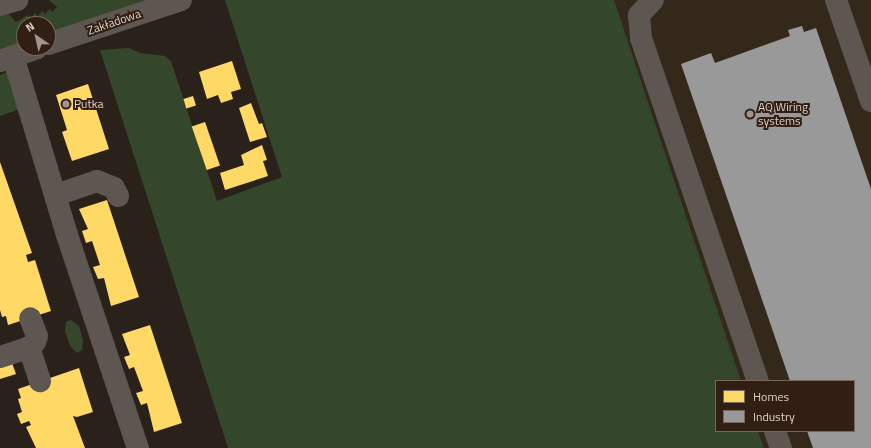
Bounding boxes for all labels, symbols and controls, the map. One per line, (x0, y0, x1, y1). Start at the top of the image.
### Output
street label: Zakładowa (85, 6, 143, 38)
north arrow (16, 16, 56, 56)
text: N (22, 18, 37, 36)
place label: Putka (74, 97, 103, 111)
marker: Putka (61, 99, 71, 109)
place label: AQ Wiring systems (758, 100, 808, 128)
marker: AQ Wiring systems (745, 109, 755, 119)
legend (715, 380, 855, 432)
text: Homes (753, 387, 789, 406)
text: Industry (753, 407, 795, 426)

